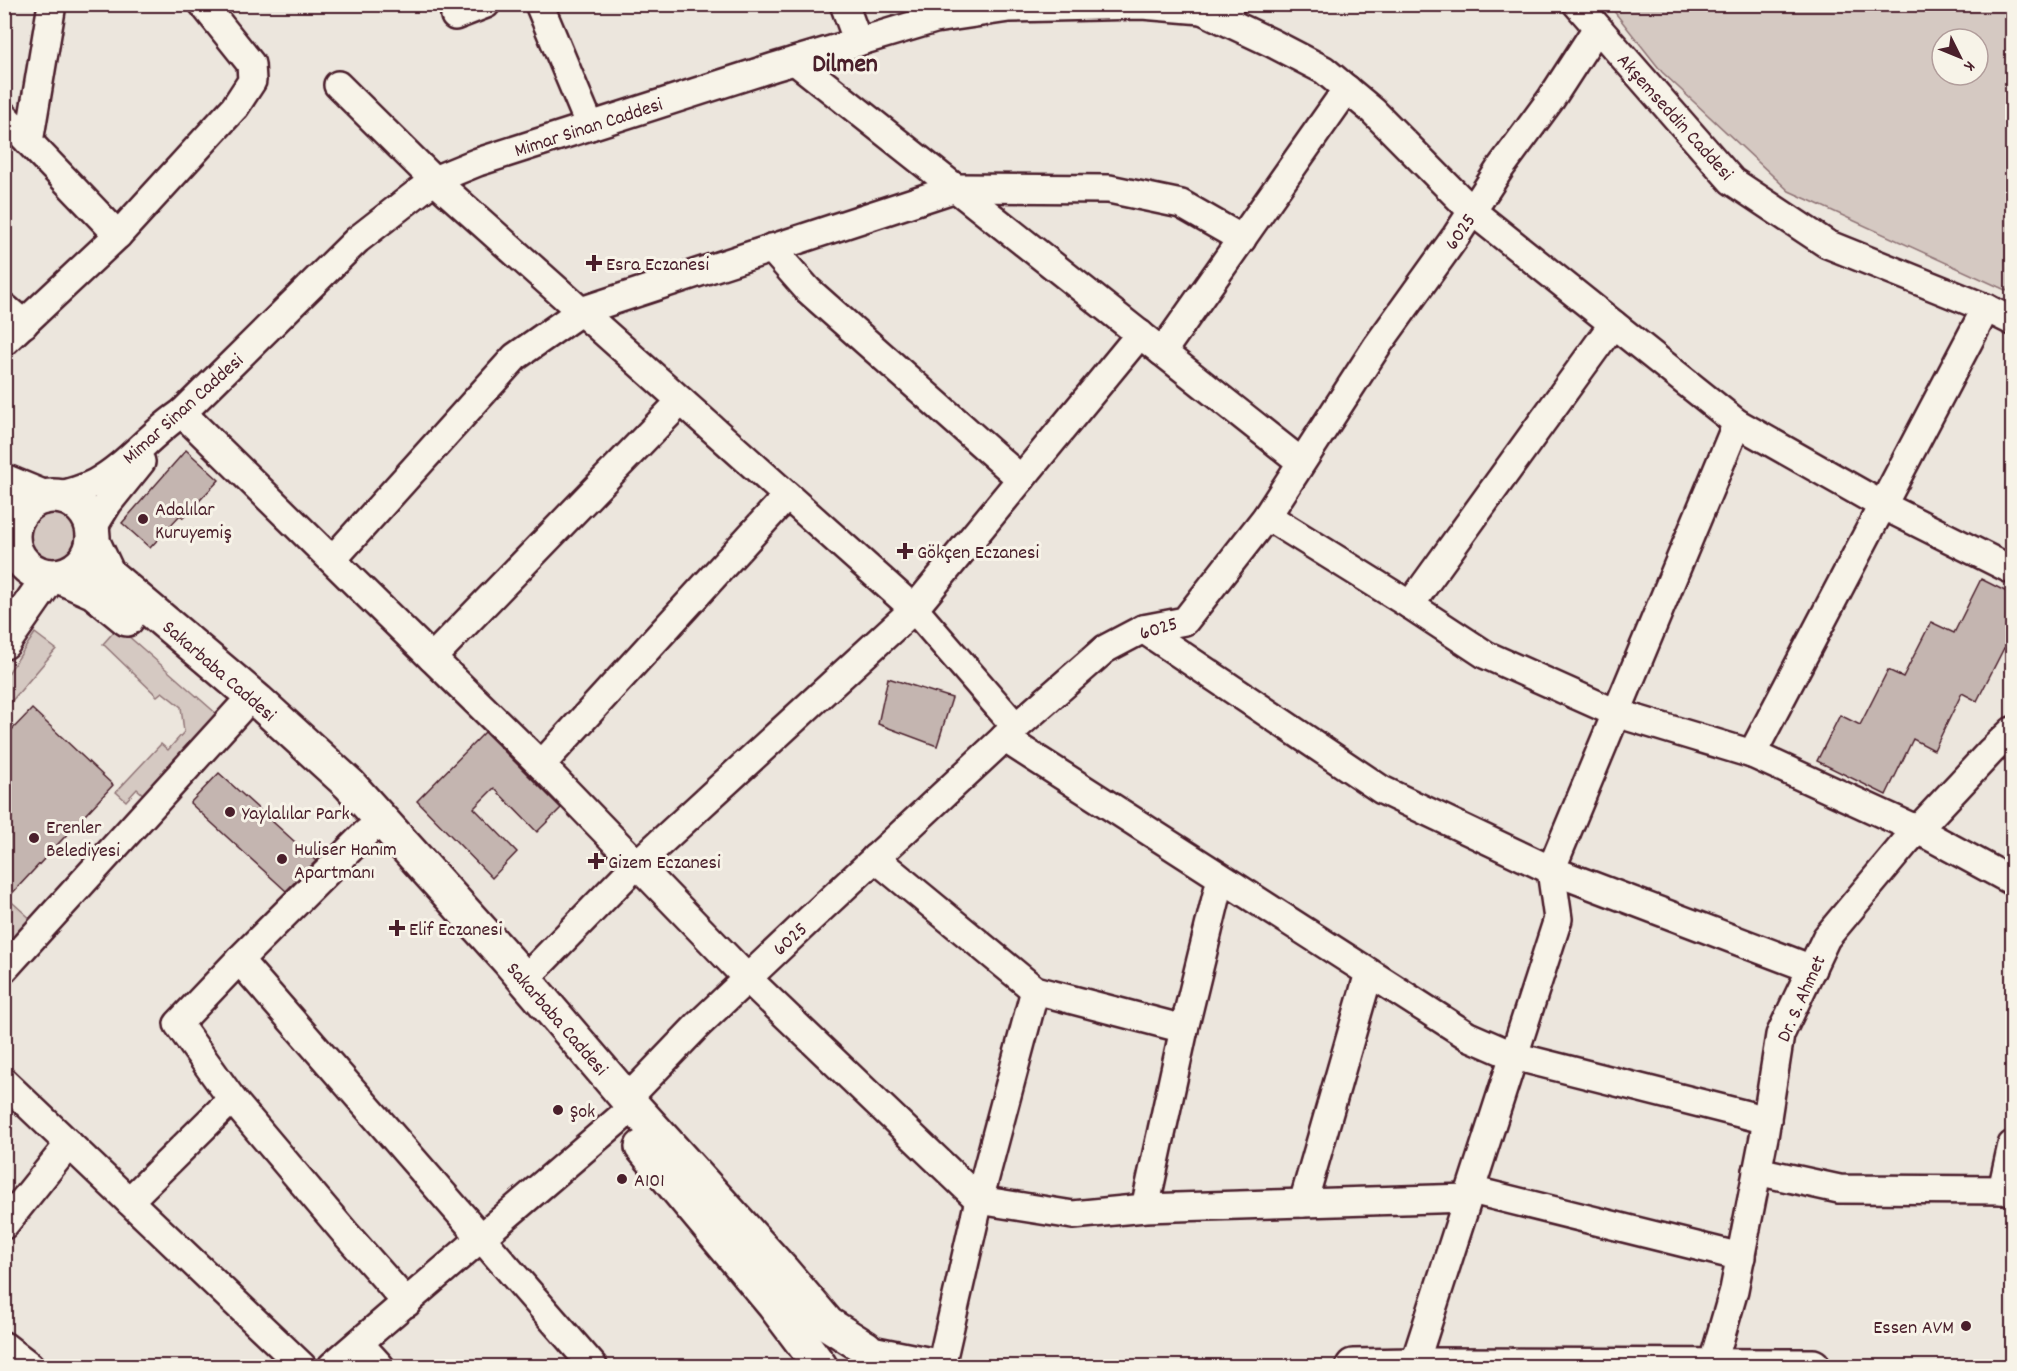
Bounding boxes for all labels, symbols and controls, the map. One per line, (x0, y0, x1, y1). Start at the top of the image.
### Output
north arrow (1930, 27, 1990, 87)
district label: Dilmen (812, 47, 878, 84)
street label: Akşemseddin Caddesi (1609, 48, 1739, 188)
text: K (1958, 55, 1980, 77)
street label: Mimar Sinan Caddesi (511, 92, 667, 166)
street label: 6025 (1439, 209, 1484, 257)
place label: Esra Eczanesi (606, 252, 709, 280)
marker: Esra Eczanesi (587, 256, 601, 270)
street label: Mimar Sinan Caddesi (117, 348, 251, 472)
place label: Adalılar Kuruyemiş (155, 497, 232, 548)
marker: Adalılar Kuruyemiş (136, 512, 150, 526)
place label: Gökçen Eczanesi (917, 540, 1039, 568)
marker: Gökçen Eczanesi (898, 544, 912, 558)
street label: 6025 (1136, 611, 1181, 649)
street label: Sakarbaba Caddesi (155, 615, 281, 730)
place label: Yaylalılar Park (242, 801, 350, 829)
marker: Yaylalılar Park (223, 805, 237, 819)
place label: Erenler Belediyesi (46, 815, 120, 866)
marker: Erenler Belediyesi (27, 831, 41, 845)
place label: Huliser Hanım Apartmanı (294, 837, 397, 888)
place label: Gizem Eczanesi (608, 850, 721, 878)
marker: Huliser Hanım Apartmanı (275, 852, 289, 866)
marker: Gizem Eczanesi (589, 854, 603, 868)
place label: Elif Eczanesi (409, 917, 503, 945)
street label: 6025 (767, 917, 815, 964)
marker: Elif Eczanesi (390, 921, 404, 935)
street label: Dr. S. Ahmet (1771, 951, 1834, 1047)
street label: Sakarbaba Caddesi (498, 957, 613, 1083)
place label: Şok (570, 1099, 595, 1127)
marker: Şok (551, 1103, 565, 1117)
place label: A101 (634, 1168, 665, 1196)
marker: A101 (615, 1172, 629, 1186)
place label: Essen AVM (1873, 1315, 1954, 1343)
marker: Essen AVM (1959, 1319, 1973, 1333)

